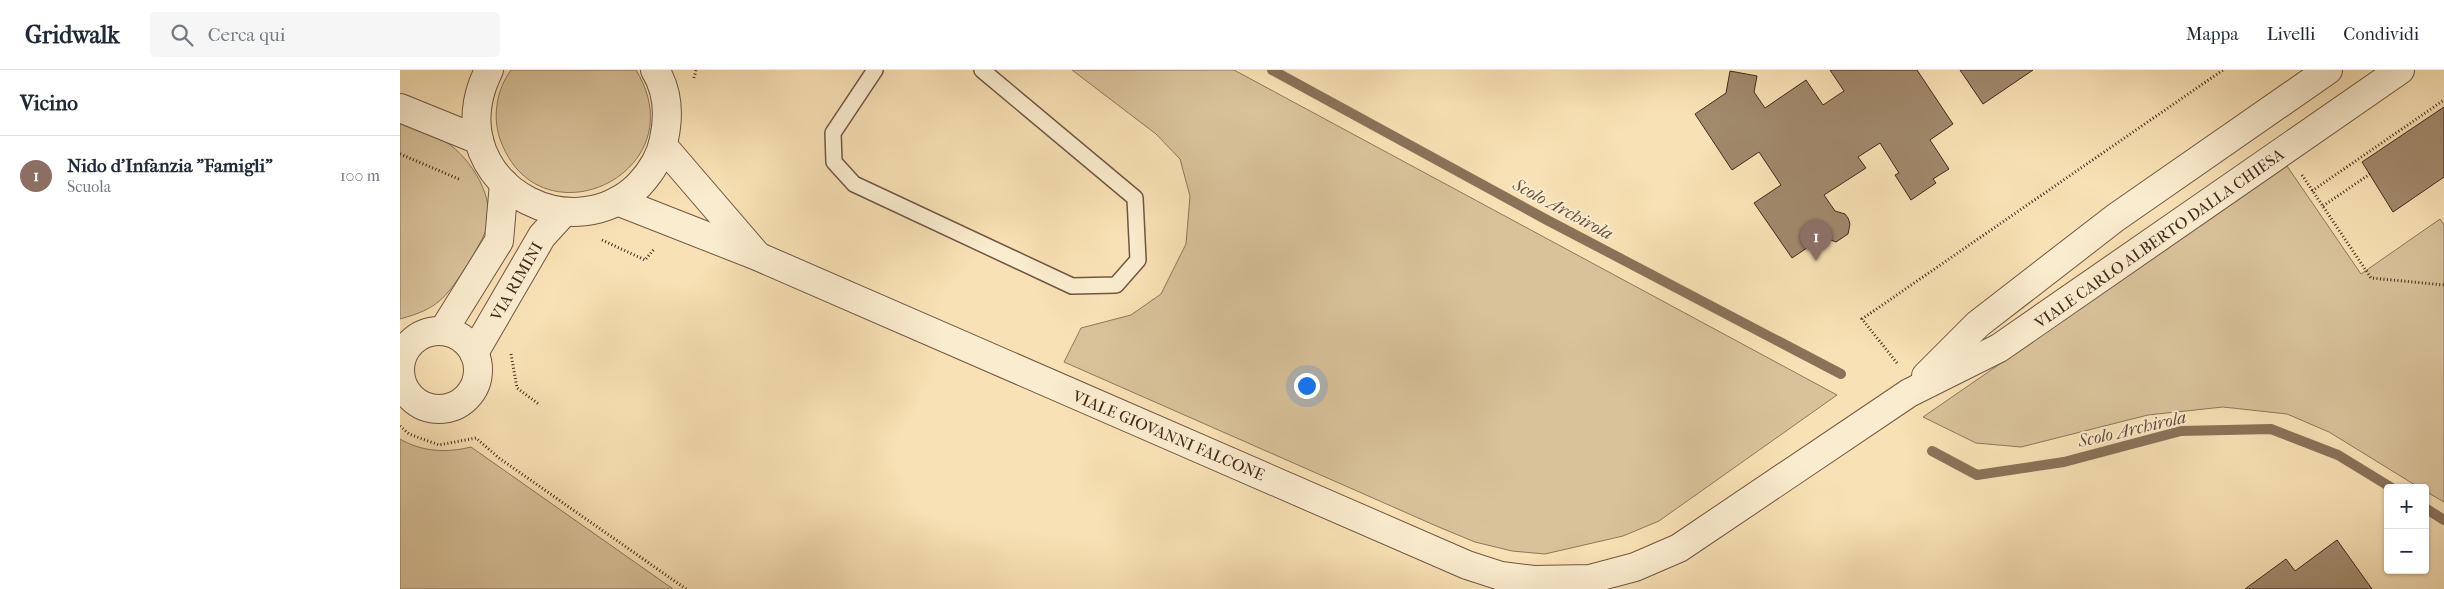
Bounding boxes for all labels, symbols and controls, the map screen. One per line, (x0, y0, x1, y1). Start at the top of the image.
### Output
search box (150, 12, 500, 57)
text: Gridwalk (25, 21, 120, 49)
icon: search (168, 21, 196, 49)
text: Cerca qui (208, 24, 285, 46)
text: Mappa (2186, 24, 2239, 45)
text: Livelli (2267, 24, 2315, 45)
text: Condividi (2343, 24, 2419, 45)
text: Vicino (20, 91, 78, 115)
street label: VIALE CARLO ALBERTO DALLA CHIESA (2030, 144, 2288, 333)
text: Nido d'Infanzia "Famigli" (67, 155, 273, 177)
text: 1 (33, 166, 39, 185)
text: 100 m (340, 166, 380, 185)
water label: Scolo Archirola (1508, 174, 1616, 245)
text: Scuola (67, 177, 111, 196)
pin: 1 (1800, 220, 1832, 261)
street label: VIA RIMINI (486, 239, 547, 325)
your location (1294, 373, 1320, 399)
street label: VIALE GIOVANNI FALCONE (1069, 386, 1268, 485)
water label: Scolo Archirola (2075, 407, 2188, 452)
map controls (2384, 484, 2429, 574)
button: + (2384, 484, 2429, 529)
button: − (2384, 529, 2429, 574)

